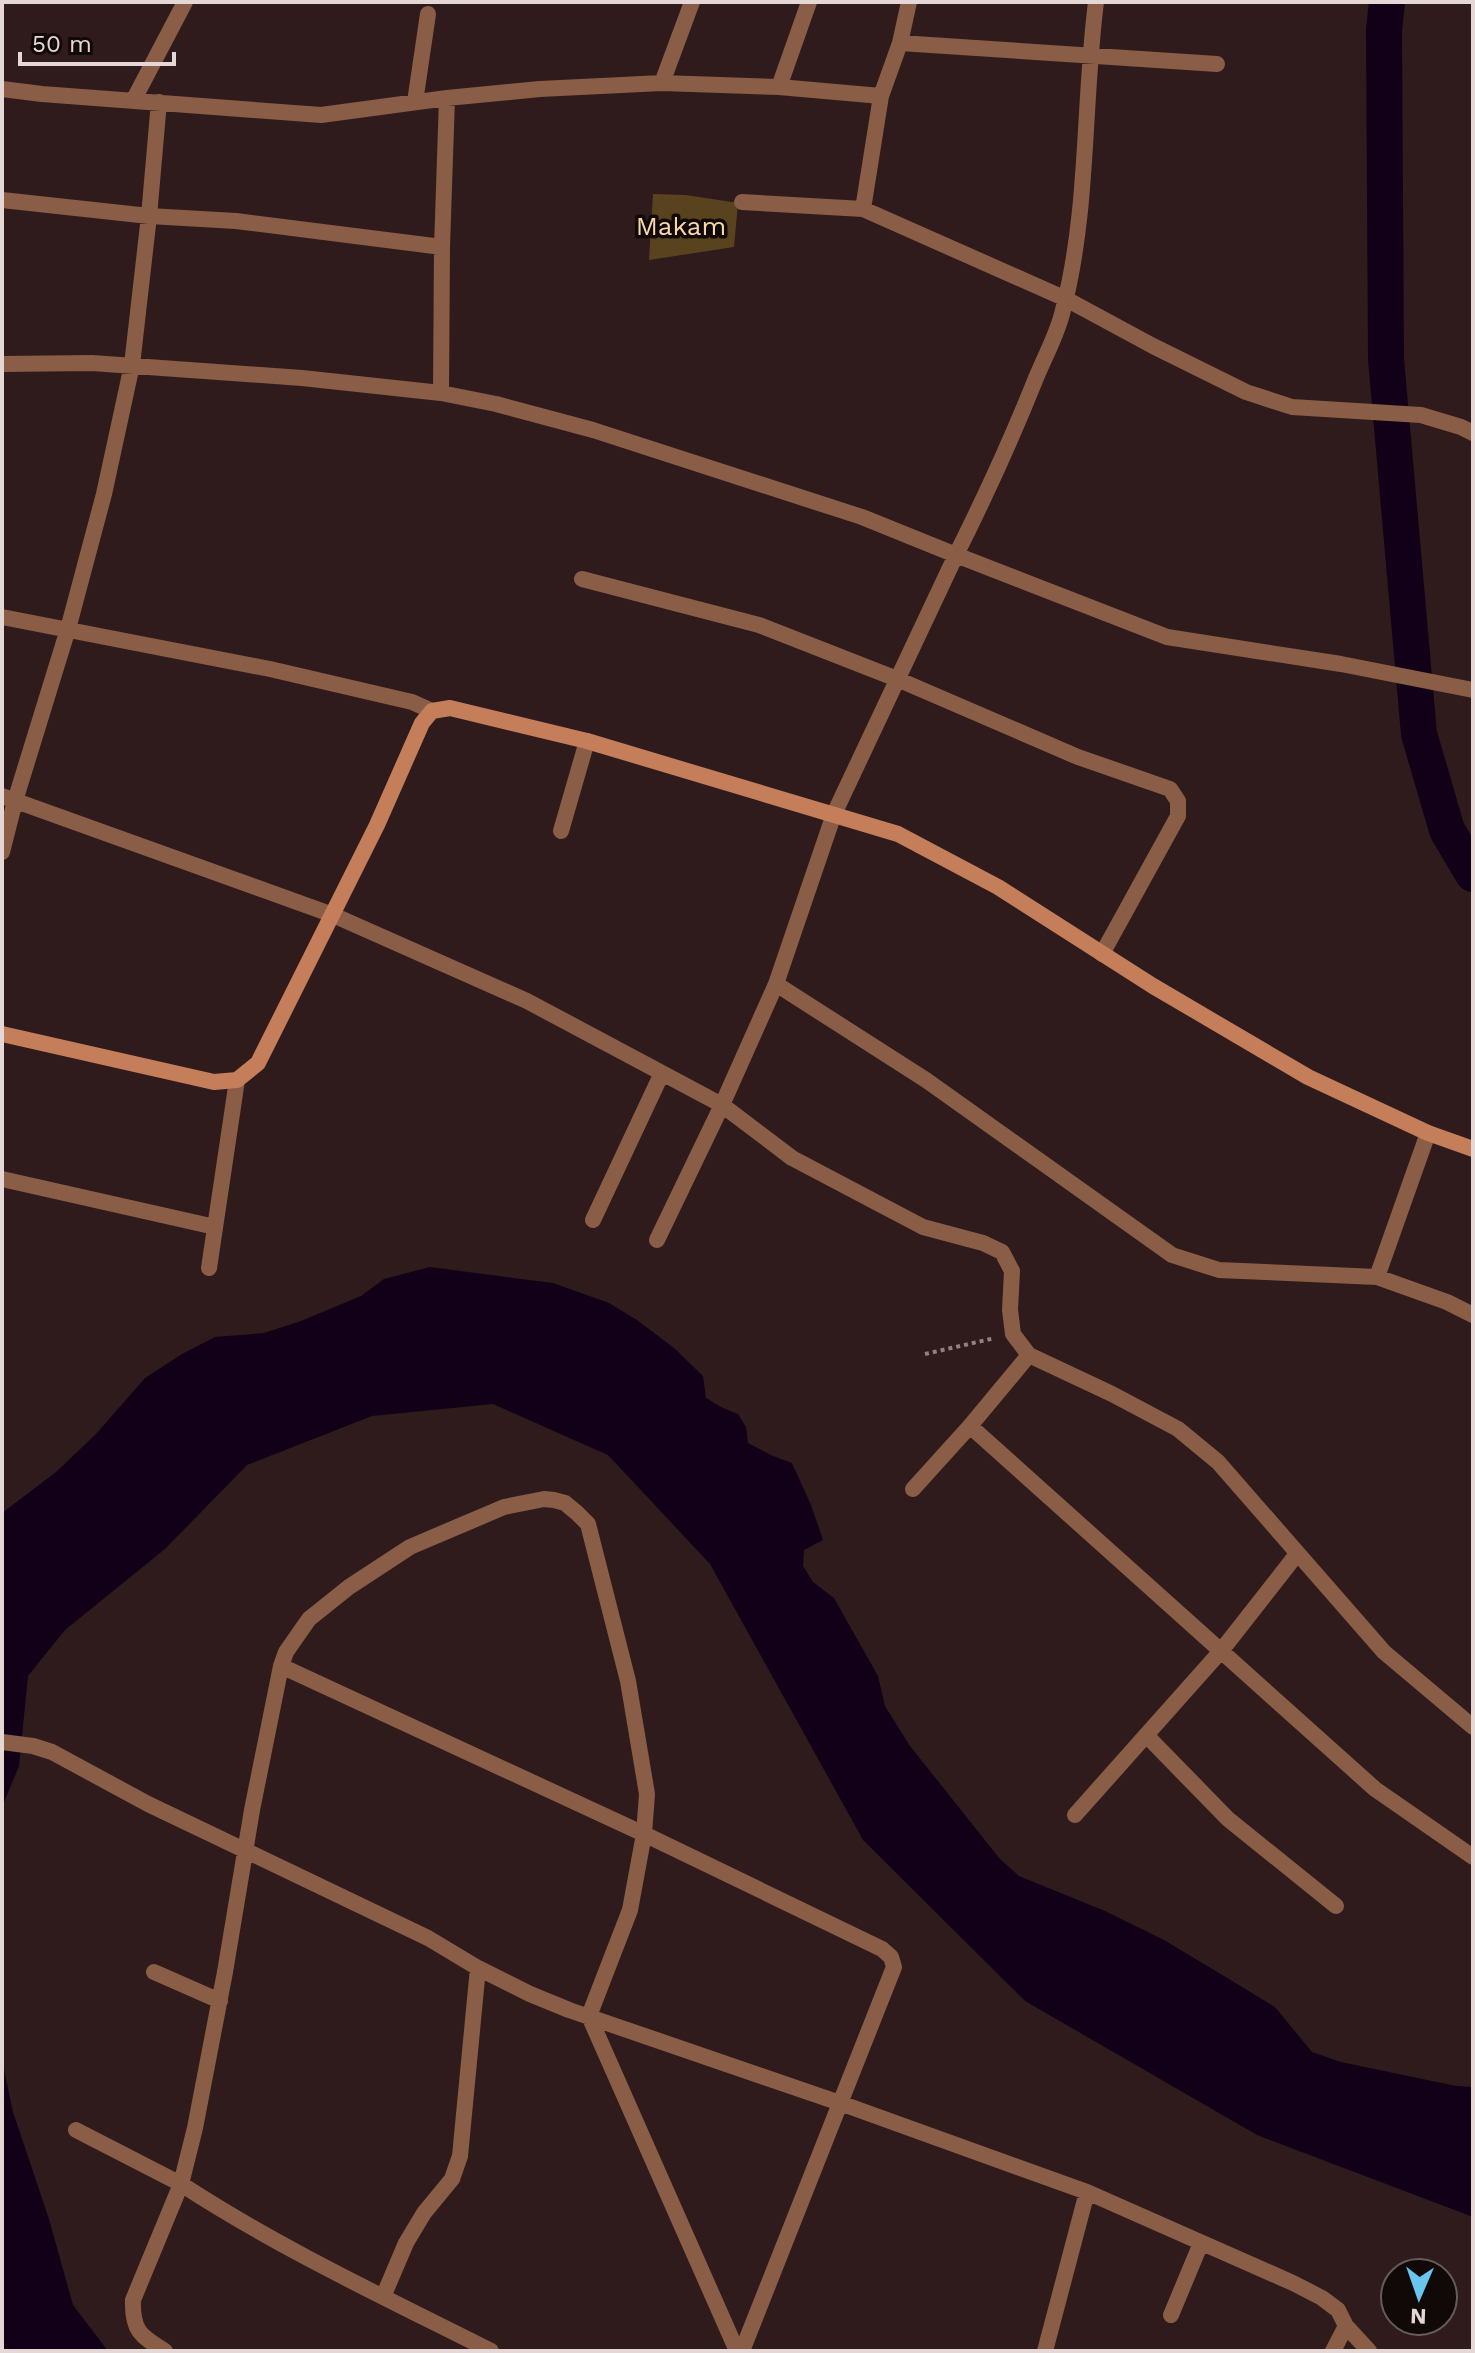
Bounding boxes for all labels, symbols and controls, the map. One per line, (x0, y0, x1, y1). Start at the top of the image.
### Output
scale bar (20, 16, 174, 66)
text: 50 m (32, 30, 92, 58)
park label: Makam (636, 211, 726, 241)
north arrow (1379, 2257, 1459, 2337)
text: N (1410, 2304, 1427, 2329)

